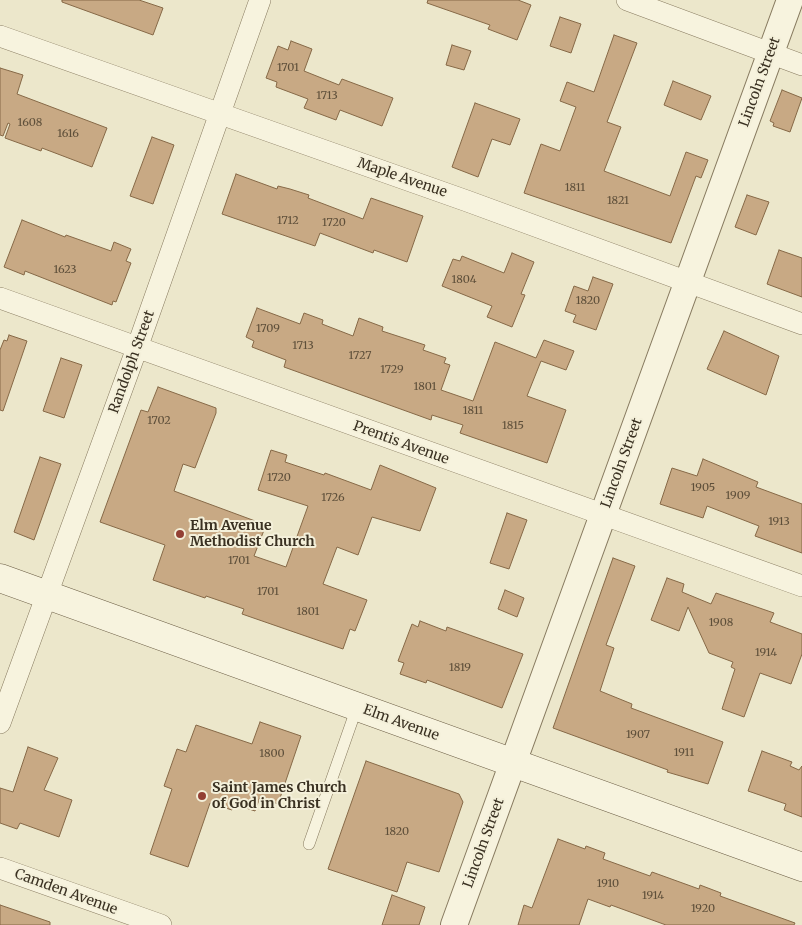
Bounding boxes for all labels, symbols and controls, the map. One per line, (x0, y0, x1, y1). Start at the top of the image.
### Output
street label: Lincoln Street (736, 35, 784, 129)
house number: 1701 (277, 61, 299, 75)
house number: 1713 (316, 89, 338, 103)
house number: 1608 (18, 116, 42, 130)
house number: 1616 (57, 127, 79, 141)
street label: Maple Avenue (355, 155, 449, 201)
house number: 1811 (565, 181, 585, 195)
house number: 1821 (607, 194, 629, 208)
house number: 1712 (277, 214, 299, 228)
house number: 1720 (322, 216, 346, 230)
house number: 1623 (53, 263, 77, 277)
house number: 1804 (452, 273, 476, 287)
house number: 1820 (576, 294, 600, 308)
street label: Randolph Street (106, 308, 158, 416)
house number: 1709 (256, 322, 280, 336)
house number: 1713 (292, 339, 314, 353)
house number: 1727 (349, 349, 371, 363)
house number: 1729 (380, 363, 404, 377)
house number: 1801 (414, 380, 436, 394)
house number: 1811 (463, 404, 483, 418)
house number: 1702 (147, 414, 171, 428)
street label: Lincoln Street (598, 416, 646, 510)
street label: Prentis Avenue (351, 418, 451, 468)
house number: 1815 (502, 419, 524, 433)
house number: 1720 (267, 471, 291, 485)
house number: 1905 (691, 481, 715, 495)
house number: 1909 (726, 489, 750, 503)
house number: 1726 (321, 491, 345, 505)
house number: 1913 (768, 515, 790, 529)
place label: Elm Avenue Methodist Church (190, 518, 315, 550)
marker: Elm Avenue Methodist Church (174, 528, 186, 540)
house number: 1701 (228, 554, 250, 568)
house number: 1701 (257, 585, 279, 599)
house number: 1801 (297, 605, 319, 619)
house number: 1908 (709, 616, 733, 630)
house number: 1914 (755, 646, 777, 660)
house number: 1819 (449, 661, 471, 675)
street label: Elm Avenue (361, 701, 441, 745)
house number: 1907 (626, 728, 650, 742)
house number: 1911 (674, 746, 694, 760)
house number: 1800 (259, 747, 285, 761)
place label: Saint James Church of God in Christ (212, 780, 346, 812)
marker: Saint James Church of God in Christ (196, 790, 208, 802)
street label: Lincoln Street (460, 796, 508, 890)
house number: 1820 (385, 825, 409, 839)
street label: Camden Avenue (12, 866, 120, 918)
house number: 1910 (597, 877, 619, 891)
house number: 1914 (642, 889, 664, 903)
house number: 1920 (691, 902, 715, 916)

